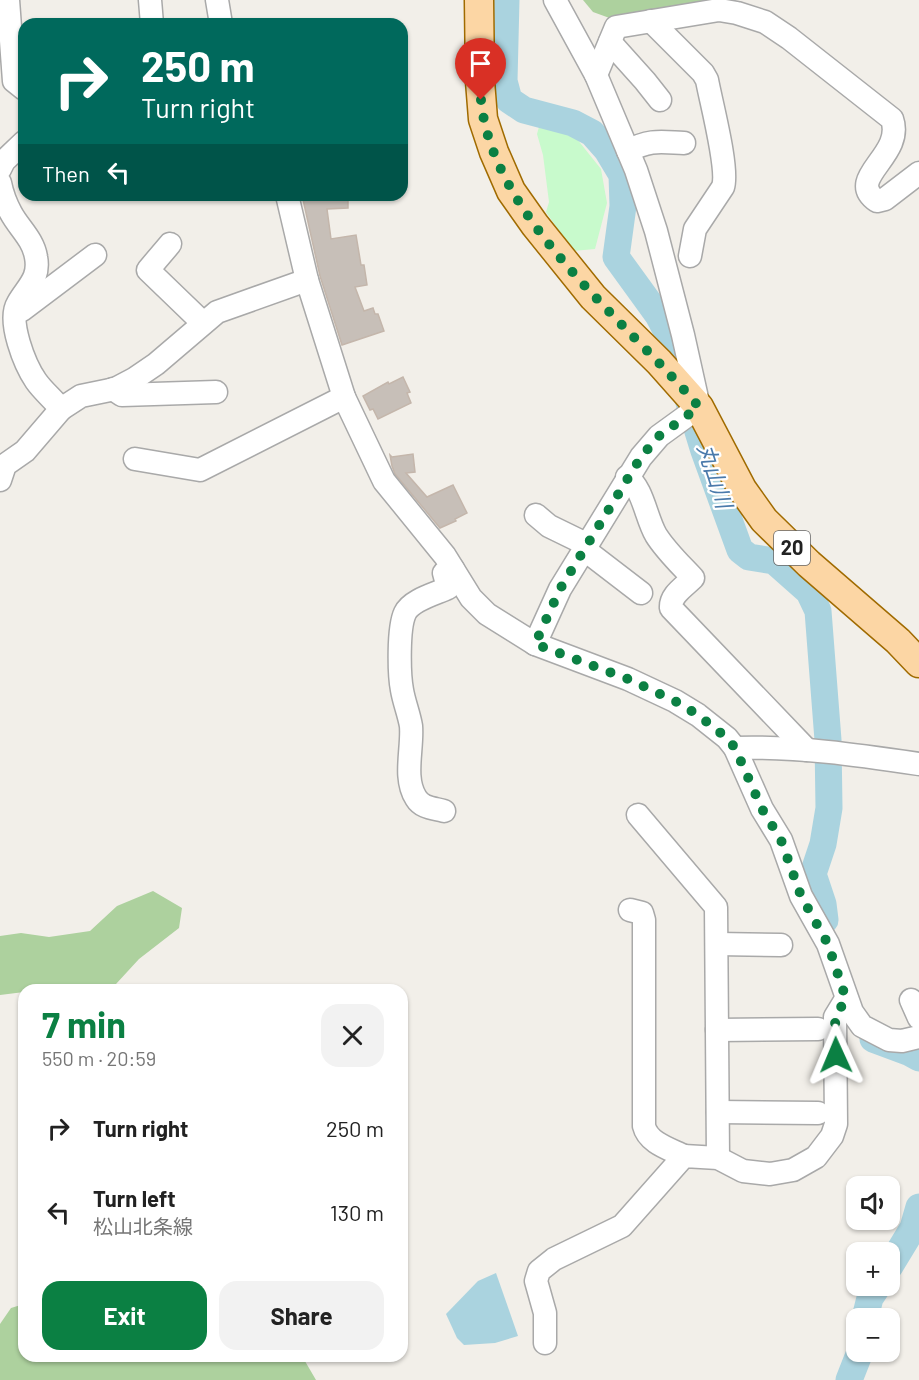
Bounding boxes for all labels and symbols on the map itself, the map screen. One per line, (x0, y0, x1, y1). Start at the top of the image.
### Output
pin (455, 38, 506, 100)
water label: 丸山川 (693, 440, 739, 513)
road number: 20 (774, 531, 810, 565)
position arrow (804, 1023, 868, 1087)

